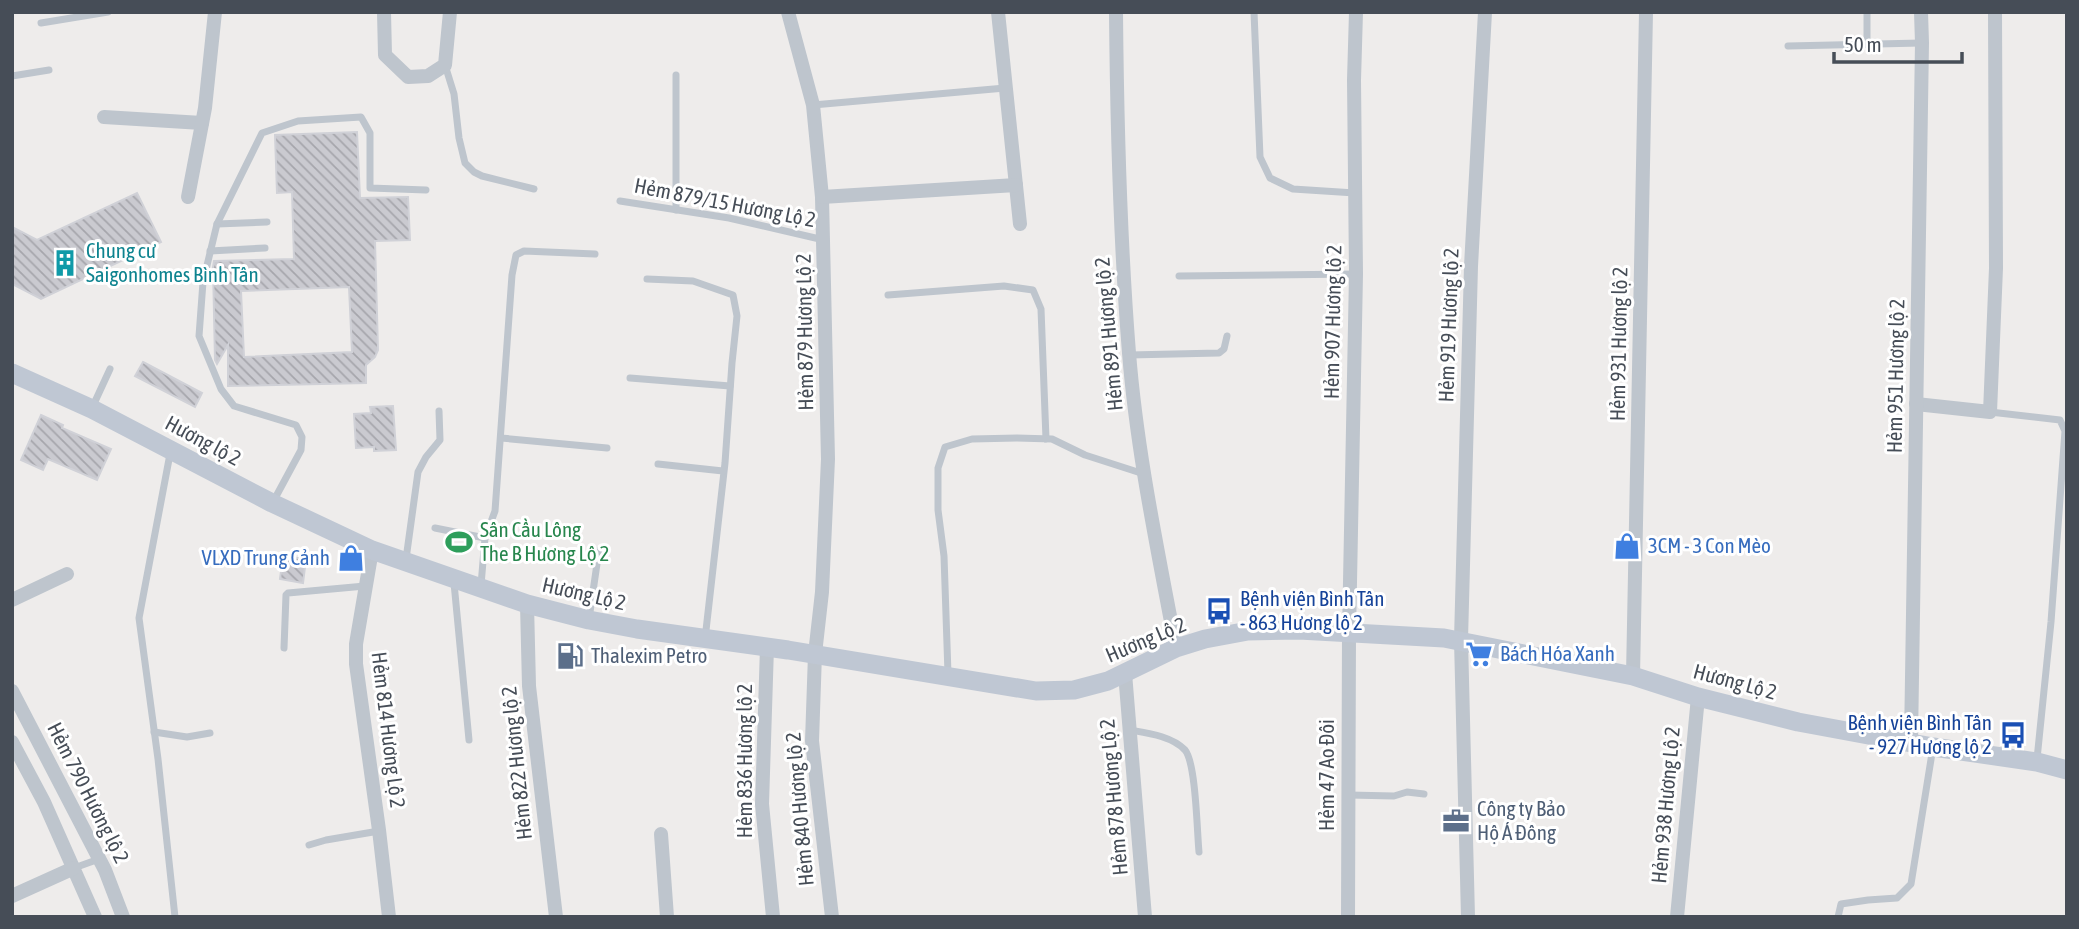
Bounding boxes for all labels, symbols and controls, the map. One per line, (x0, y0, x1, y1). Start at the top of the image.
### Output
scale bar (1834, 21, 1962, 65)
text: 50 m (1844, 32, 1882, 56)
street label: Hẻm 879/15 Hương Lộ 2 (633, 173, 818, 231)
place label: Chung cư Saigonhomes Bình Tân (86, 238, 259, 286)
street label: Hẻm 907 Hương lộ 2 (1319, 245, 1345, 399)
street label: Hẻm 919 Hương lộ 2 (1433, 247, 1463, 403)
building icon: Chung cư Saigonhomes Bình Tân (50, 248, 80, 278)
street label: Hẻm 879 Hương Lộ 2 (791, 253, 817, 411)
street label: Hẻm 891 Hương lộ 2 (1089, 256, 1127, 412)
street label: Hẻm 931 Hương lộ 2 (1605, 267, 1631, 421)
street label: Hẻm 951 Hương lộ 2 (1882, 299, 1908, 453)
street label: Hương lộ 2 (162, 410, 245, 470)
place label: Sân Cầu Lông The B Hương Lộ 2 (480, 517, 609, 565)
sports icon: Sân Cầu Lông The B Hương Lộ 2 (444, 527, 474, 557)
shop icon: 3CM - 3 Con Mèo (1612, 531, 1642, 561)
place label: 3CM - 3 Con Mèo (1648, 533, 1771, 557)
shop icon: VLXD Trung Cảnh (336, 543, 366, 573)
place label: VLXD Trung Cảnh (202, 545, 330, 569)
street label: Hương Lộ 2 (540, 572, 628, 614)
place label: Bệnh viện Bình Tân - 863 Hương lộ 2 (1240, 586, 1385, 634)
bus stop icon: Bệnh viện Bình Tân - 863 Hương lộ 2 (1204, 596, 1234, 626)
street label: Hương Lộ 2 (1102, 611, 1189, 667)
supermarket icon: Bách Hóa Xanh (1464, 639, 1494, 669)
fuel station icon: Thalexim Petro (555, 641, 585, 671)
place label: Bách Hóa Xanh (1500, 641, 1615, 665)
place label: Thalexim Petro (591, 643, 707, 667)
street label: Hẻm 814 Hương Lộ 2 (367, 650, 410, 809)
street label: Hương Lộ 2 (1691, 658, 1779, 704)
street label: Hẻm 836 Hương lộ 2 (732, 684, 756, 838)
street label: Hẻm 822 Hương lộ 2 (496, 685, 536, 841)
place label: Bệnh viện Bình Tân - 927 Hương lộ 2 (1847, 710, 1992, 758)
street label: Hẻm 790 Hương lộ 2 (43, 718, 135, 867)
street label: Hẻm 878 Hương Lộ 2 (1094, 718, 1132, 876)
street label: Hẻm 47 Ao Đôi (1314, 719, 1338, 831)
bus stop icon: Bệnh viện Bình Tân - 927 Hương lộ 2 (1998, 720, 2028, 750)
street label: Hẻm 938 Hương Lộ 2 (1646, 726, 1684, 884)
street label: Hẻm 840 Hương lộ 2 (780, 731, 818, 887)
place label: Công ty Bảo Hộ Á Đông (1477, 796, 1566, 844)
office icon: Công ty Bảo Hộ Á Đông (1441, 806, 1471, 836)

